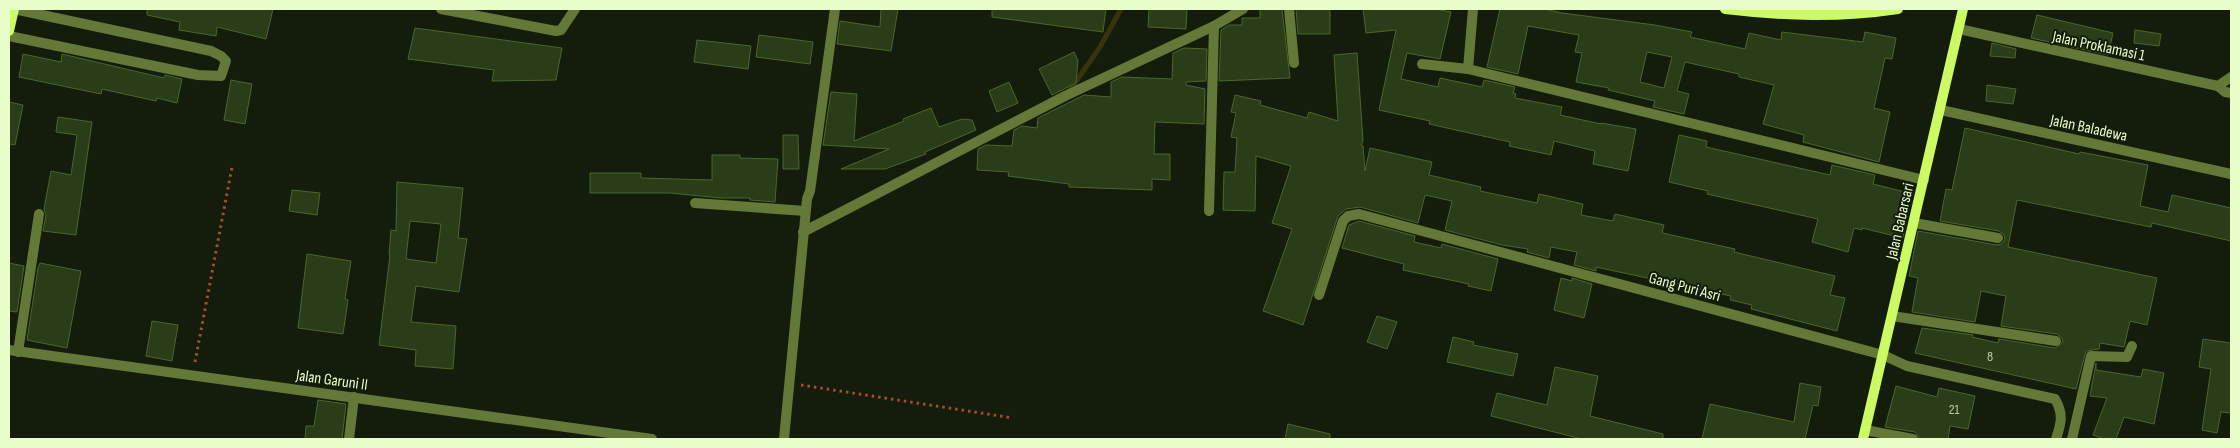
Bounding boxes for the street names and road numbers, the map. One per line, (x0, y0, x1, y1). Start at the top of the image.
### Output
street label: Jalan Proklamasi 1 (2050, 27, 2147, 66)
street label: Jalan Baladewa (2047, 111, 2129, 146)
street label: Jalan Babarsari (1882, 181, 1918, 262)
street label: Gang Puri Asri (1647, 269, 1723, 306)
street label: Jalan Garuni II (294, 366, 369, 395)

